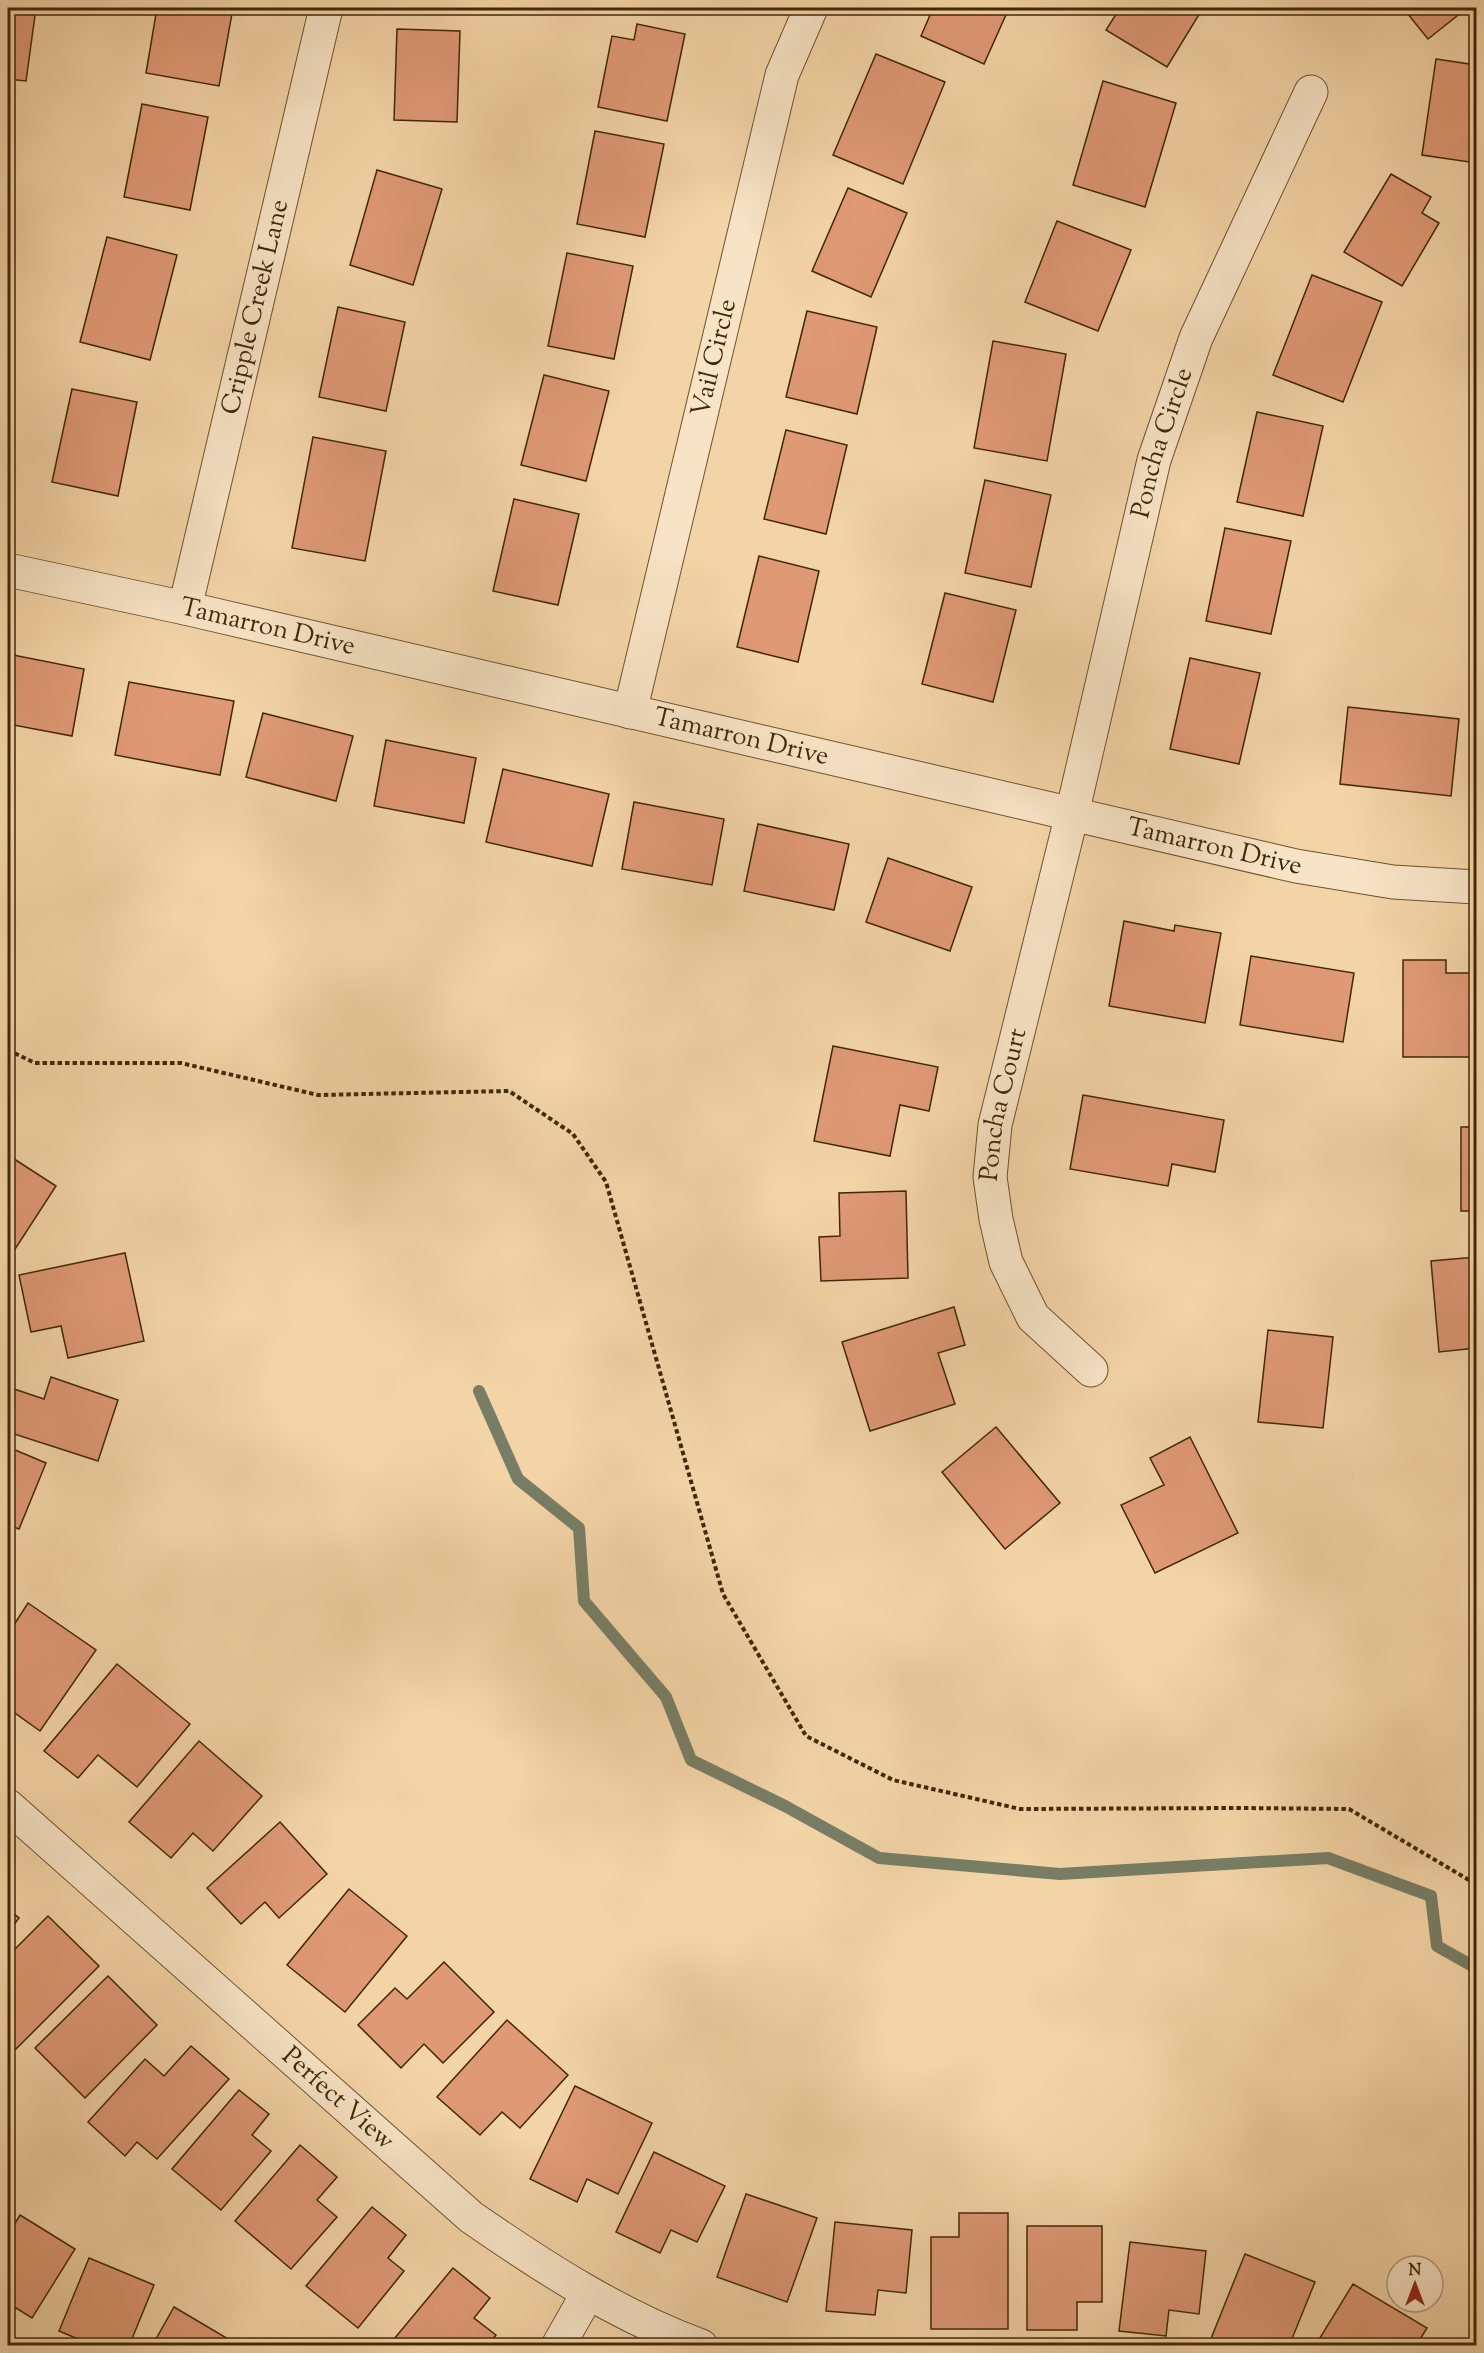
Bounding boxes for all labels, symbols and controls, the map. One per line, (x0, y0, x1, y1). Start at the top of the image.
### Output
street label: Cripple Creek Lane (213, 196, 299, 418)
street label: Vail Circle (683, 295, 746, 421)
street label: Poncha Circle (1123, 363, 1203, 522)
street label: Tamarron Drive (177, 589, 359, 665)
street label: Tamarron Drive (650, 699, 832, 775)
street label: Tamarron Drive (1123, 809, 1306, 885)
street label: Poncha Court (971, 1024, 1037, 1183)
street label: Perfect View (273, 2038, 402, 2159)
north arrow (1385, 2254, 1445, 2314)
text: N (1409, 2260, 1422, 2283)

